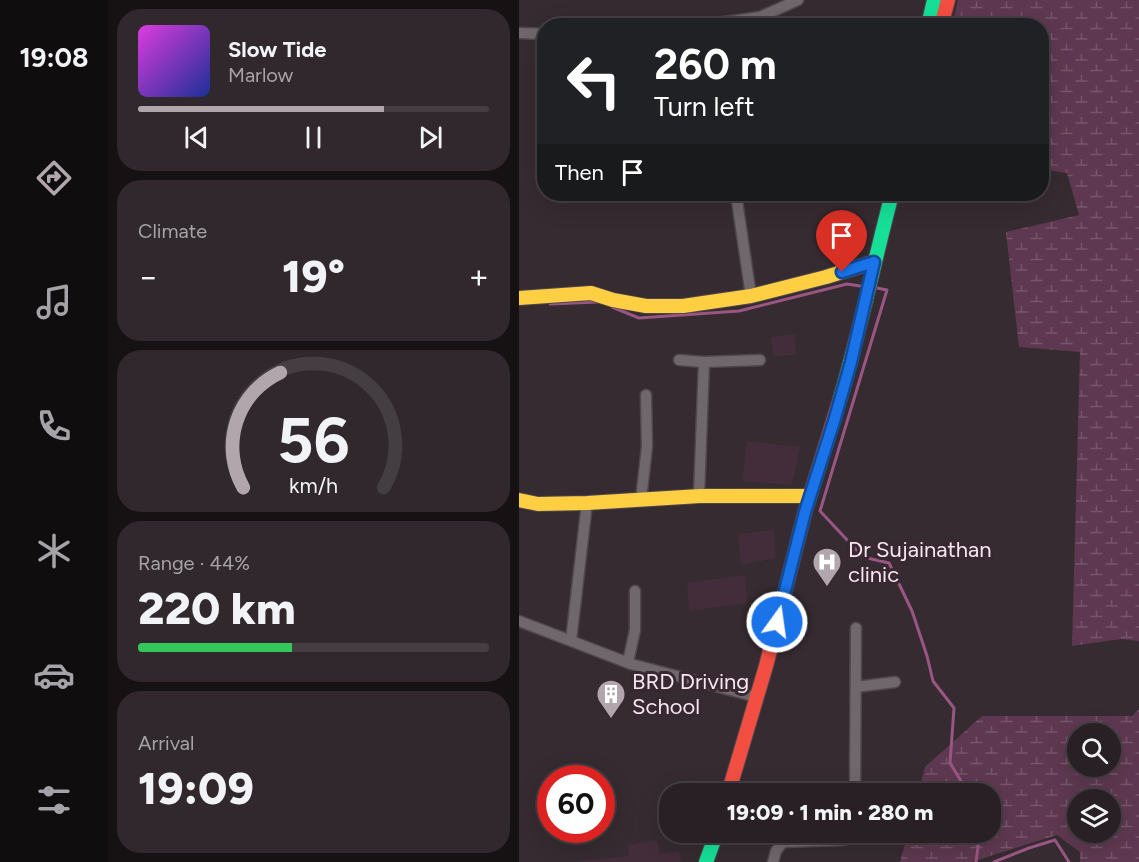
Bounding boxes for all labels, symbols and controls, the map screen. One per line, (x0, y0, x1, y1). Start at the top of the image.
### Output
text: Slow Tide (228, 36, 327, 63)
text: 260 m (654, 39, 777, 90)
text: 19:08 (19, 41, 89, 74)
icon: left (555, 42, 633, 120)
text: Marlow (228, 63, 293, 87)
text: Turn left (654, 90, 754, 123)
icon: previous (180, 121, 213, 154)
icon: pause (297, 121, 330, 154)
icon: next (414, 121, 447, 154)
icon: arrive (616, 156, 649, 189)
icon: directions (33, 157, 75, 199)
text: Then (555, 159, 604, 186)
pin (816, 210, 867, 272)
text: Climate (138, 219, 207, 243)
icon: arrive (825, 219, 858, 252)
text: 19° (282, 249, 345, 303)
text: − (138, 257, 159, 296)
text: + (468, 257, 489, 296)
icon: music (33, 281, 75, 323)
text: 56 (277, 403, 350, 478)
icon: phone (33, 405, 75, 447)
text: km/h (289, 473, 338, 498)
icon: climate (33, 530, 75, 572)
place label: Dr Sujainathan clinic (848, 536, 992, 588)
hospital icon: Dr Sujainathan clinic (811, 546, 843, 588)
text: Range · 44% (138, 551, 250, 575)
text: 220 km (138, 581, 296, 635)
position arrow (745, 590, 809, 654)
icon: car (33, 654, 75, 696)
place label: BRD Driving School (632, 668, 749, 720)
building icon: BRD Driving School (595, 678, 627, 720)
map controls (1067, 723, 1121, 843)
button: search (1067, 723, 1121, 777)
text: Arrival (138, 731, 194, 755)
text: 19:09 (138, 761, 254, 815)
speed limit sign: 60 (537, 765, 615, 843)
icon: filters (33, 779, 75, 821)
button: layers (1067, 789, 1121, 843)
text: 19:09 · 1 min · 280 m (727, 799, 933, 826)

